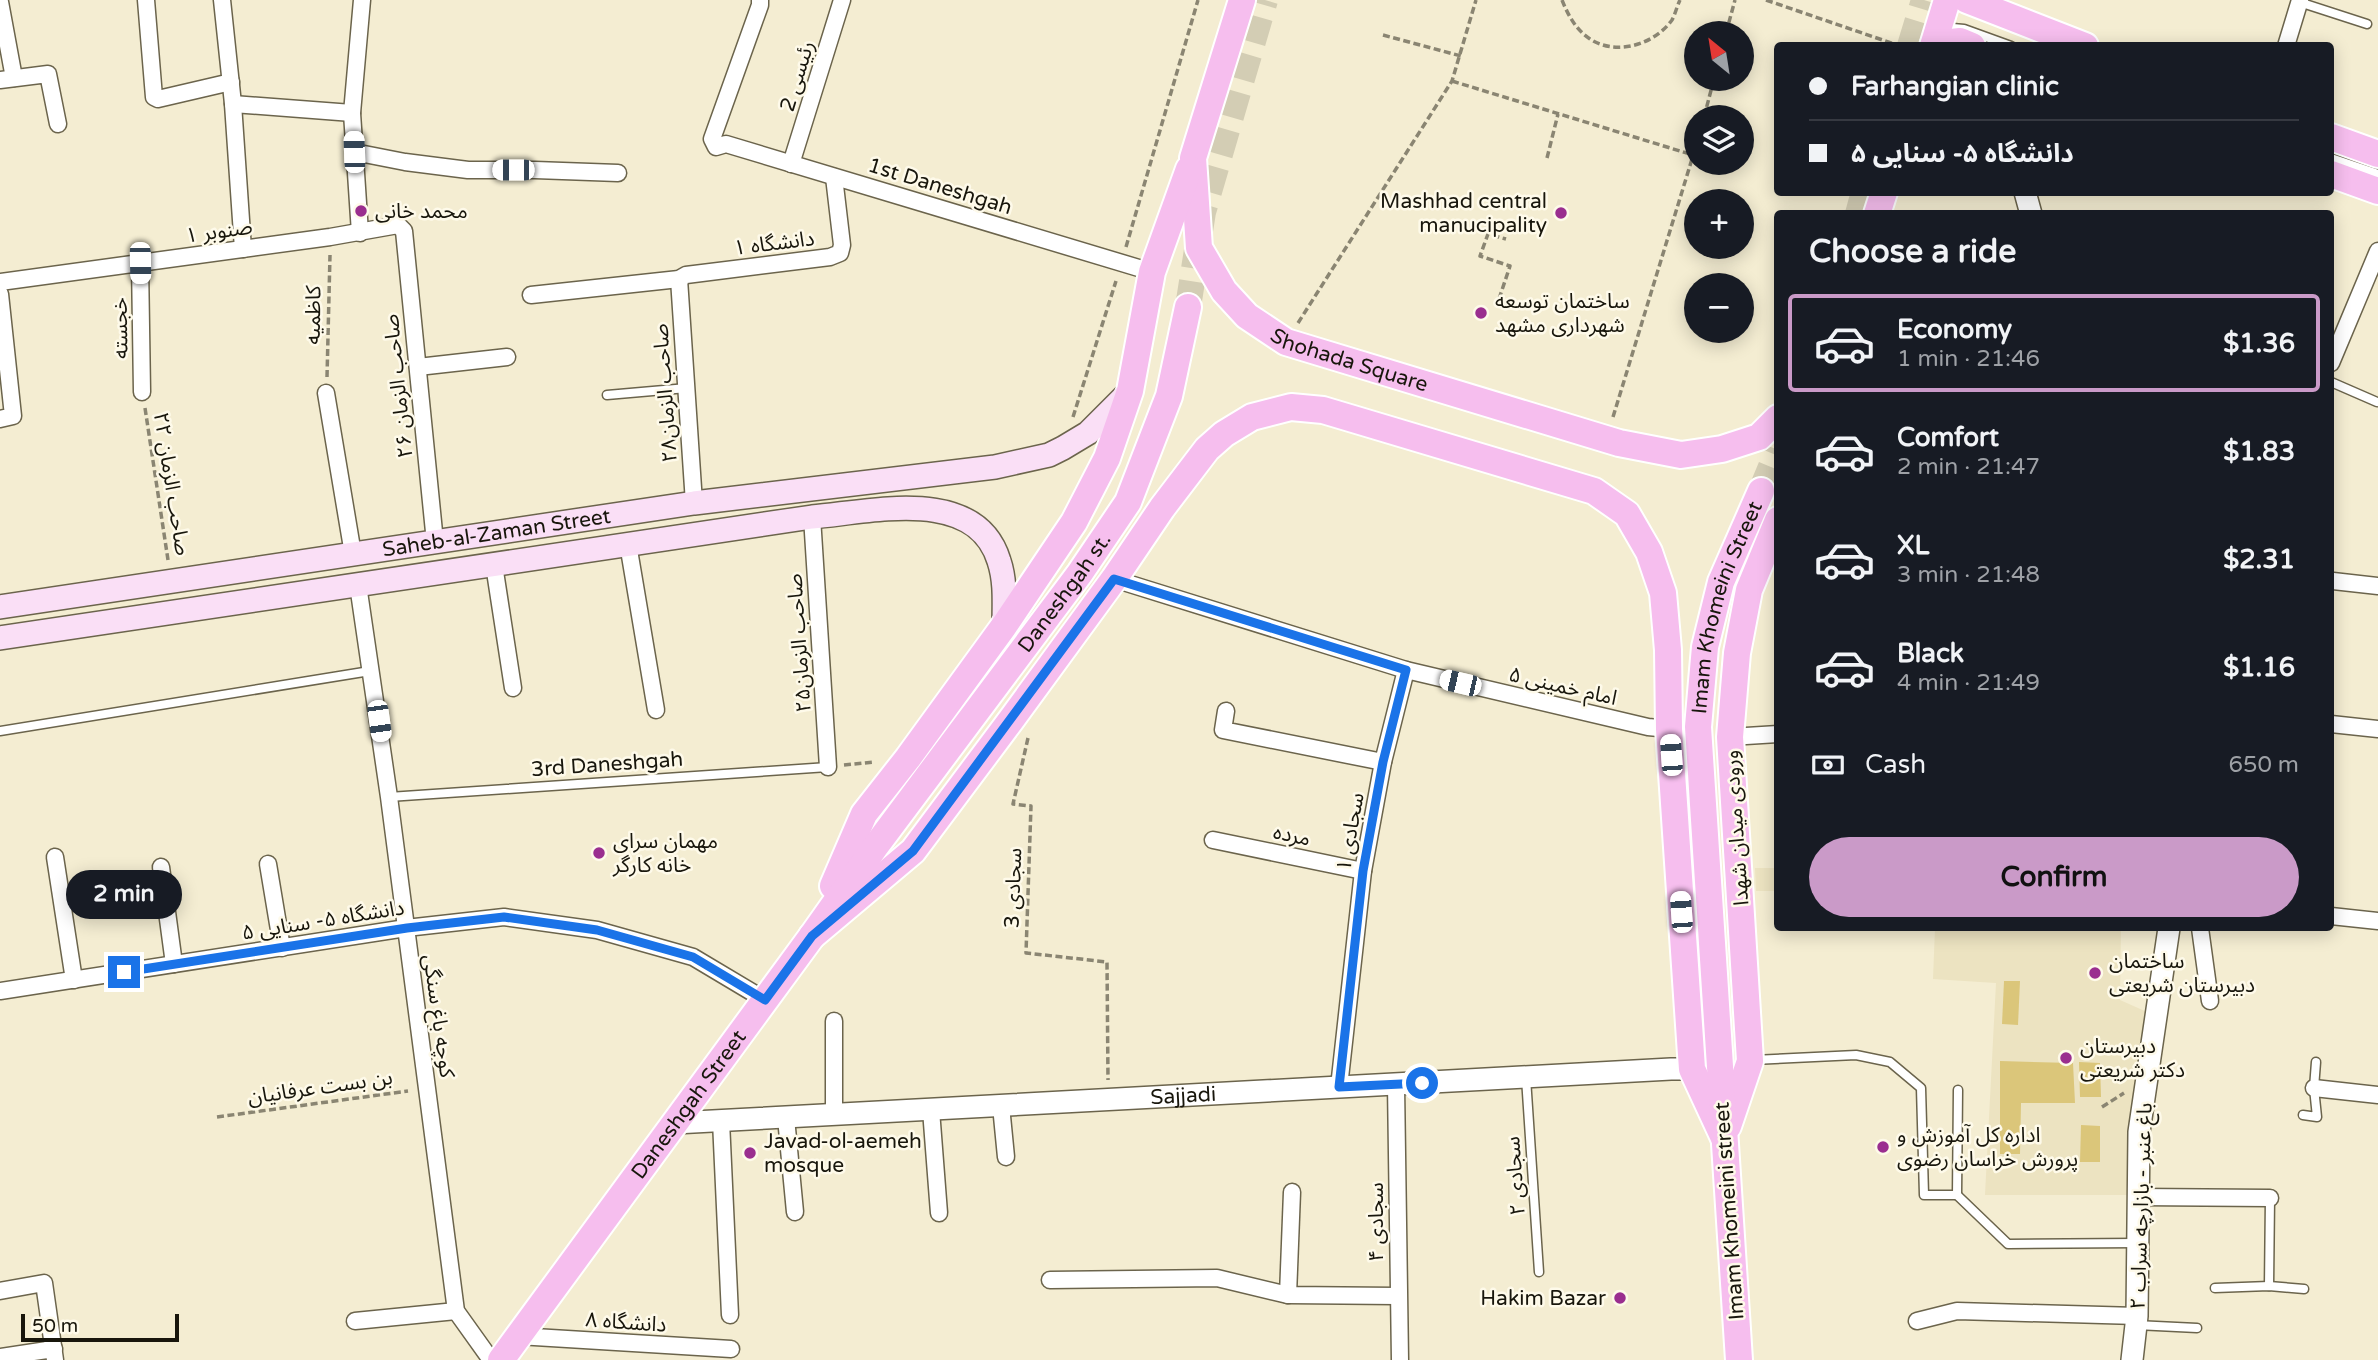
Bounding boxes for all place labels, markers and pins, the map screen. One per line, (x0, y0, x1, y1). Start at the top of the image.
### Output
place label: Mashhad central manucipality (1380, 189, 1547, 238)
place label: محمد خانی (375, 199, 468, 224)
marker: محمد خانی (353, 203, 369, 219)
marker: Mashhad central manucipality (1553, 205, 1569, 221)
place label: ساختمان توسعه شهرداری مشهد (1495, 289, 1630, 338)
marker: ساختمان توسعه شهرداری مشهد (1473, 305, 1489, 321)
place label: مهمان سرای خانه کارگر (612, 829, 718, 878)
marker: مهمان سرای خانه کارگر (591, 845, 607, 861)
place label: ساختمان دبیرستان شریعتی (2109, 949, 2255, 998)
marker: ساختمان دبیرستان شریعتی (2087, 965, 2103, 981)
place label: دبیرستان دکتر شریعتی (2080, 1034, 2185, 1083)
marker: دبیرستان دکتر شریعتی (2058, 1050, 2074, 1066)
place label: اداره کل آموزش و پرورش خراسان رضوی (1897, 1123, 2078, 1172)
place label: Javad-ol-aemeh mosque (764, 1129, 922, 1178)
marker: اداره کل آموزش و پرورش خراسان رضوی (1875, 1139, 1891, 1155)
marker: Javad-ol-aemeh mosque (742, 1145, 758, 1161)
place label: Hakim Bazar (1480, 1286, 1606, 1311)
marker: Hakim Bazar (1612, 1290, 1628, 1306)

